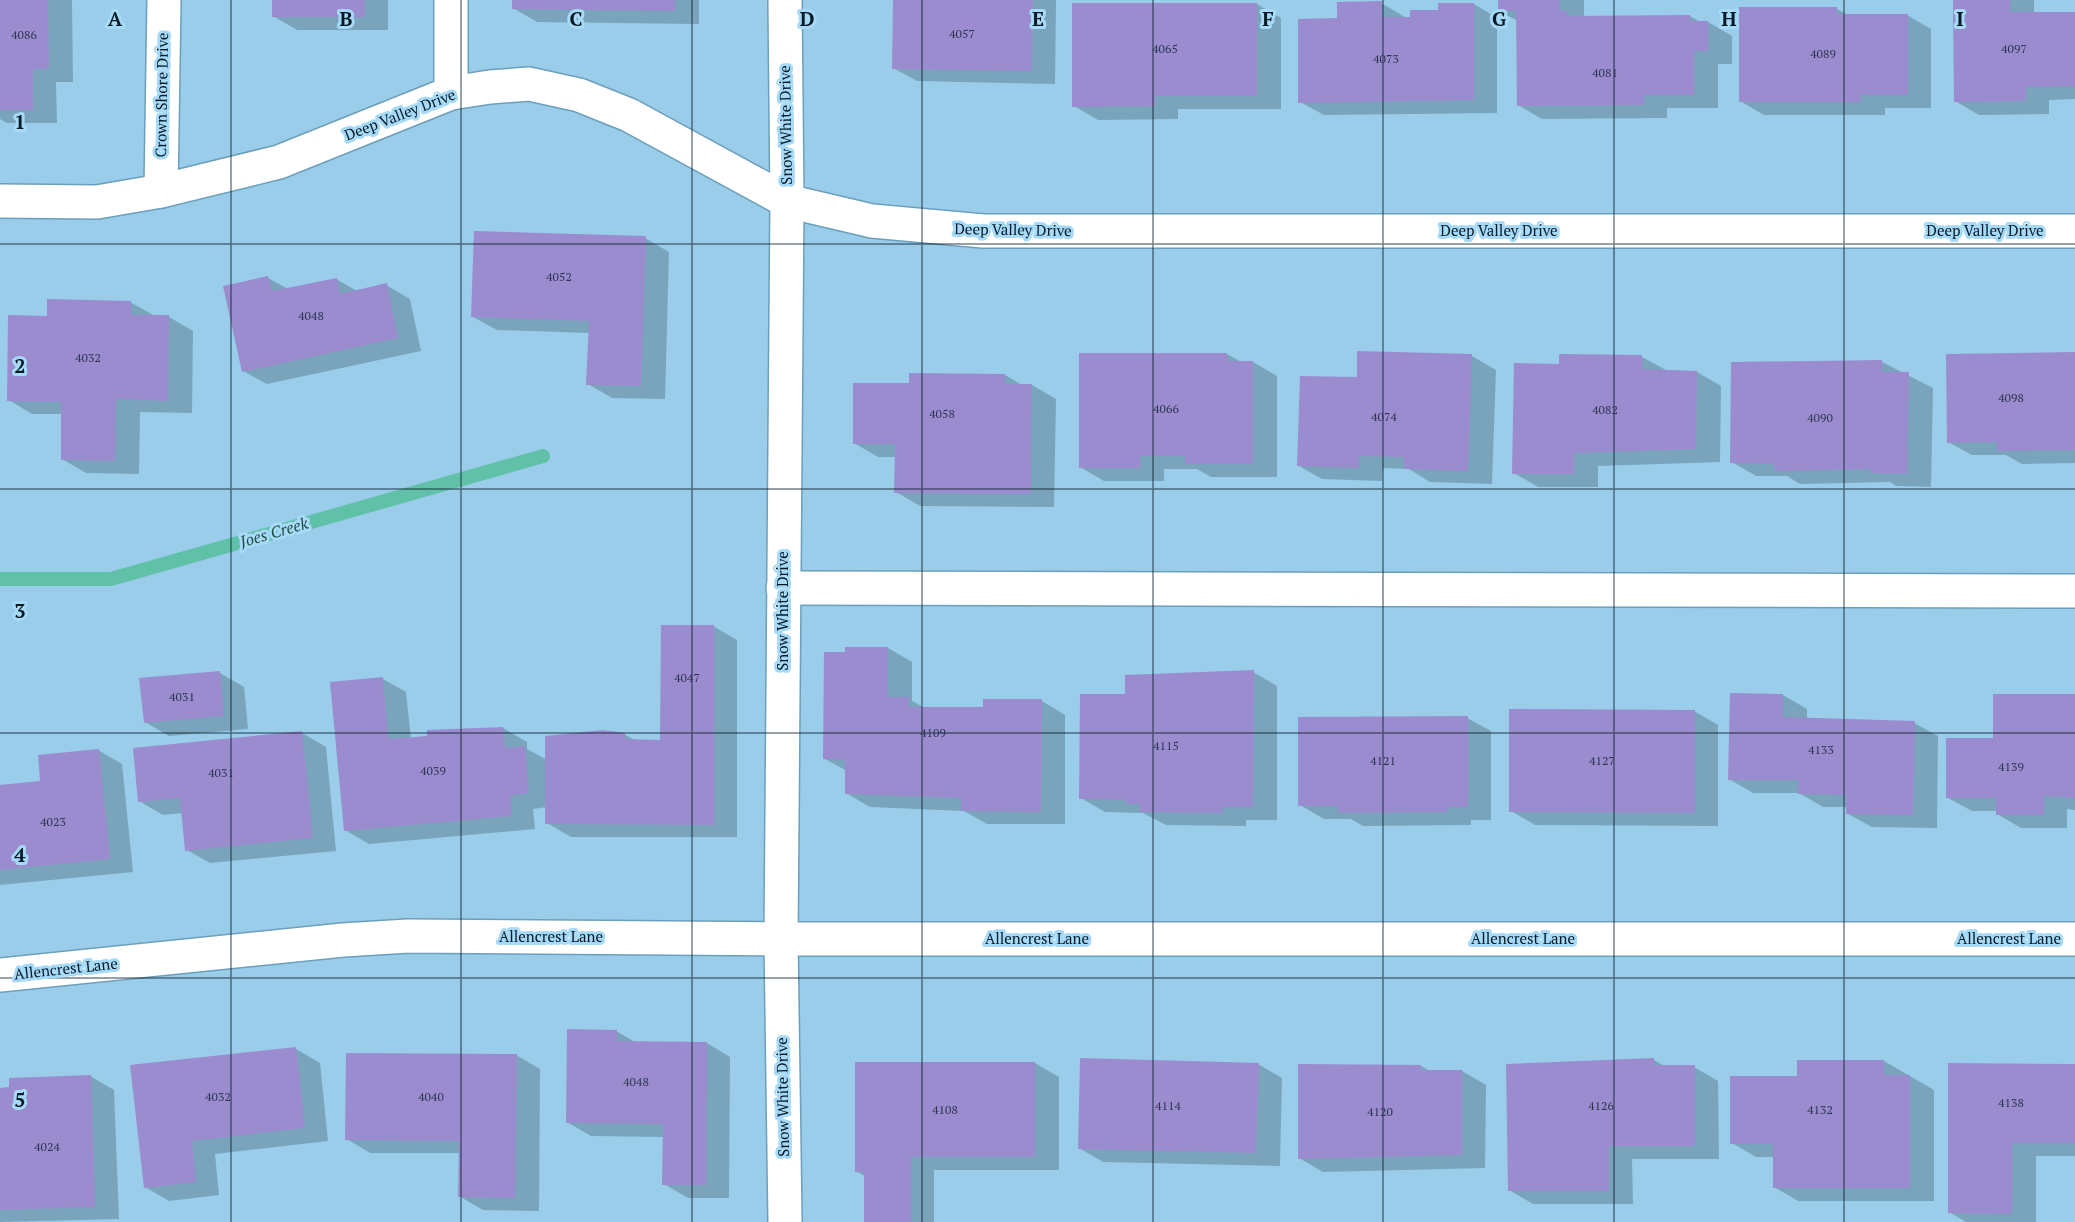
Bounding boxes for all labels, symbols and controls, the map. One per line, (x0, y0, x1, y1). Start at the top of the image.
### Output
text: A (108, 5, 123, 32)
text: B (340, 5, 353, 32)
text: C (569, 5, 583, 32)
text: D (800, 5, 814, 32)
text: E (1032, 5, 1044, 32)
text: F (1262, 5, 1274, 32)
text: G (1492, 5, 1506, 32)
text: H (1721, 5, 1737, 32)
text: I (1956, 5, 1964, 32)
house number: 4057 (949, 26, 975, 41)
house number: 4086 (11, 27, 37, 42)
street label: Crown Shore Drive (150, 32, 172, 158)
house number: 4065 (1152, 41, 1178, 56)
house number: 4097 (2001, 41, 2027, 56)
house number: 4089 (1810, 46, 1836, 61)
house number: 4073 (1373, 51, 1399, 66)
street label: Snow White Drive (774, 65, 796, 185)
house number: 4081 (1592, 65, 1618, 80)
street label: Deep Valley Drive (341, 84, 458, 144)
text: 1 (14, 108, 26, 135)
street label: Deep Valley Drive (954, 218, 1072, 240)
street label: Deep Valley Drive (1440, 220, 1558, 240)
street label: Deep Valley Drive (1926, 220, 2044, 240)
house number: 4052 (546, 269, 572, 284)
house number: 4048 (298, 308, 324, 323)
house number: 4032 (75, 350, 101, 365)
text: 2 (14, 352, 26, 379)
house number: 4098 (1998, 390, 2024, 405)
house number: 4066 (1153, 401, 1179, 416)
house number: 4082 (1592, 402, 1618, 417)
house number: 4058 (929, 406, 955, 421)
house number: 4074 (1371, 409, 1397, 424)
house number: 4090 (1807, 410, 1833, 425)
water label: Joes Creek (236, 512, 311, 552)
street label: Snow White Drive (772, 551, 792, 671)
text: 3 (14, 597, 26, 624)
house number: 4047 (674, 670, 700, 685)
house number: 4031 (169, 689, 195, 704)
house number: 4109 (920, 725, 946, 740)
house number: 4115 (1153, 738, 1179, 753)
house number: 4133 (1808, 742, 1834, 757)
house number: 4121 (1370, 753, 1396, 768)
house number: 4127 (1589, 753, 1615, 768)
house number: 4139 (1998, 759, 2024, 774)
house number: 4039 (420, 763, 446, 778)
house number: 4031 (208, 765, 234, 780)
house number: 4023 (40, 814, 66, 829)
text: 4 (14, 841, 26, 868)
street label: Allencrest Lane (499, 926, 603, 946)
street label: Allencrest Lane (985, 928, 1089, 948)
street label: Allencrest Lane (1471, 928, 1575, 948)
street label: Allencrest Lane (1957, 928, 2061, 948)
street label: Allencrest Lane (13, 953, 119, 983)
street label: Snow White Drive (771, 1037, 793, 1157)
house number: 4048 (623, 1074, 649, 1089)
text: 5 (14, 1086, 26, 1113)
house number: 4032 (205, 1089, 231, 1104)
house number: 4040 (418, 1089, 444, 1104)
house number: 4138 (1998, 1095, 2024, 1110)
house number: 4114 (1155, 1098, 1181, 1113)
house number: 4126 (1588, 1098, 1614, 1113)
house number: 4108 (932, 1102, 958, 1117)
house number: 4132 (1807, 1102, 1833, 1117)
house number: 4120 (1367, 1104, 1393, 1119)
house number: 4024 (34, 1139, 60, 1154)

